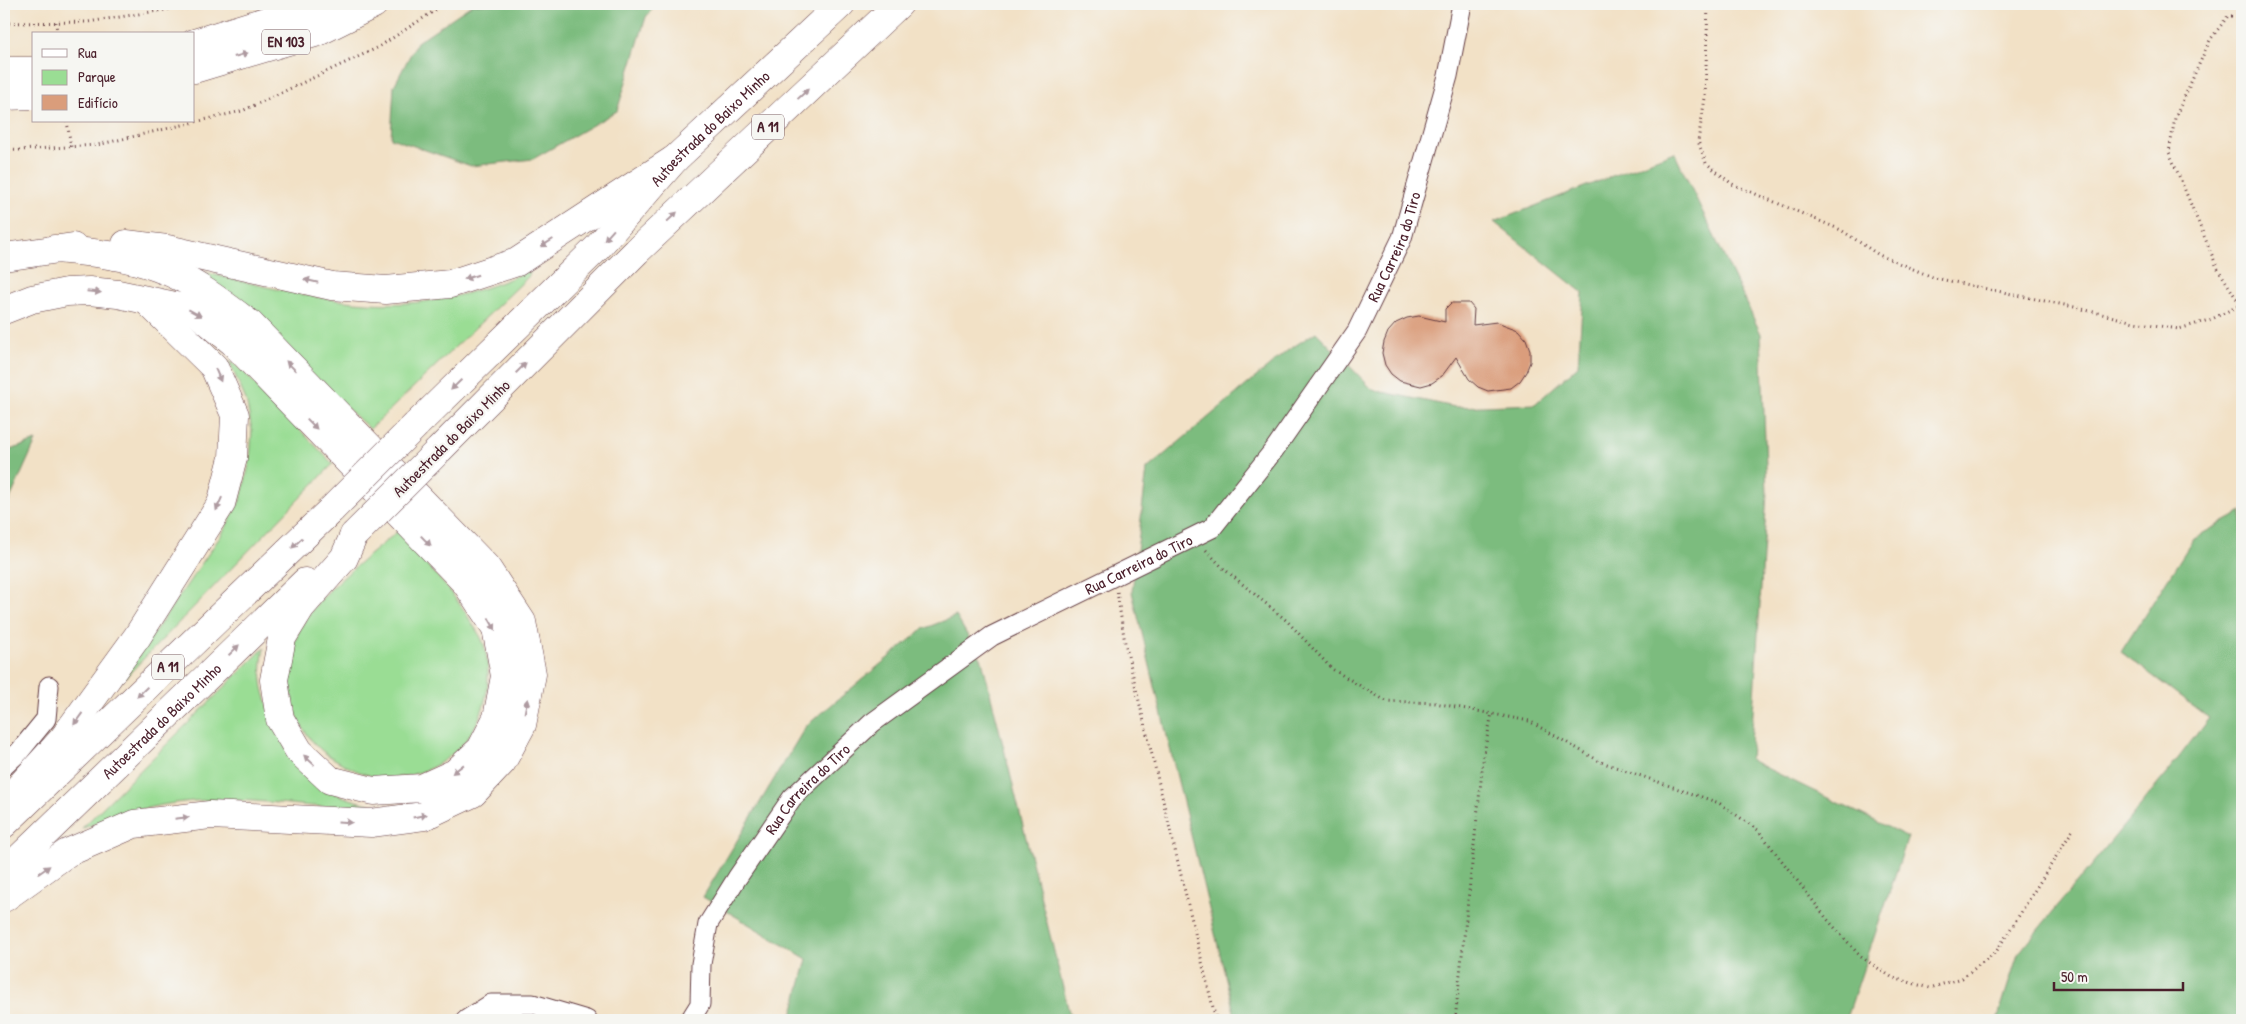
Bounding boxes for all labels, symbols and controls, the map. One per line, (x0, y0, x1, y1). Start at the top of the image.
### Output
road number: EN 103 (262, 30, 310, 54)
legend (32, 32, 195, 122)
text: Rua (78, 42, 97, 63)
one-way arrow (233, 51, 248, 59)
street label: Autoestrada do Baixo Minho (645, 65, 775, 191)
text: Parque (78, 66, 116, 87)
one-way arrow (797, 88, 809, 100)
text: Edifício (78, 92, 118, 113)
road number: A 11 (752, 114, 784, 140)
street label: Rua Carreira do Tiro (1362, 189, 1426, 305)
one-way arrow (666, 212, 678, 224)
one-way arrow (603, 229, 614, 242)
one-way arrow (540, 239, 553, 248)
one-way arrow (463, 273, 478, 281)
one-way arrow (303, 277, 318, 285)
one-way arrow (87, 288, 103, 296)
one-way arrow (187, 309, 202, 317)
one-way arrow (285, 360, 297, 372)
one-way arrow (515, 362, 527, 374)
one-way arrow (214, 368, 222, 382)
street label: Autoestrada do Baixo Minho (387, 374, 515, 502)
one-way arrow (450, 379, 462, 391)
one-way arrow (306, 418, 318, 430)
one-way arrow (215, 497, 223, 511)
street label: Rua Carreira do Tiro (1081, 528, 1196, 600)
one-way arrow (419, 535, 431, 547)
one-way arrow (291, 537, 303, 549)
one-way arrow (488, 617, 497, 631)
one-way arrow (228, 644, 240, 656)
road number: A 11 (152, 654, 184, 680)
street label: Autoestrada do Baixo Minho (97, 658, 226, 784)
one-way arrow (136, 686, 148, 698)
one-way arrow (522, 698, 530, 714)
one-way arrow (72, 712, 83, 725)
street label: Rua Carreira do Tiro (759, 738, 855, 838)
one-way arrow (304, 754, 316, 766)
one-way arrow (452, 764, 465, 775)
one-way arrow (412, 812, 427, 820)
one-way arrow (175, 814, 191, 822)
one-way arrow (337, 818, 353, 826)
one-way arrow (37, 865, 51, 875)
scale bar (2054, 959, 2182, 991)
text: 50 m (2061, 966, 2088, 987)

